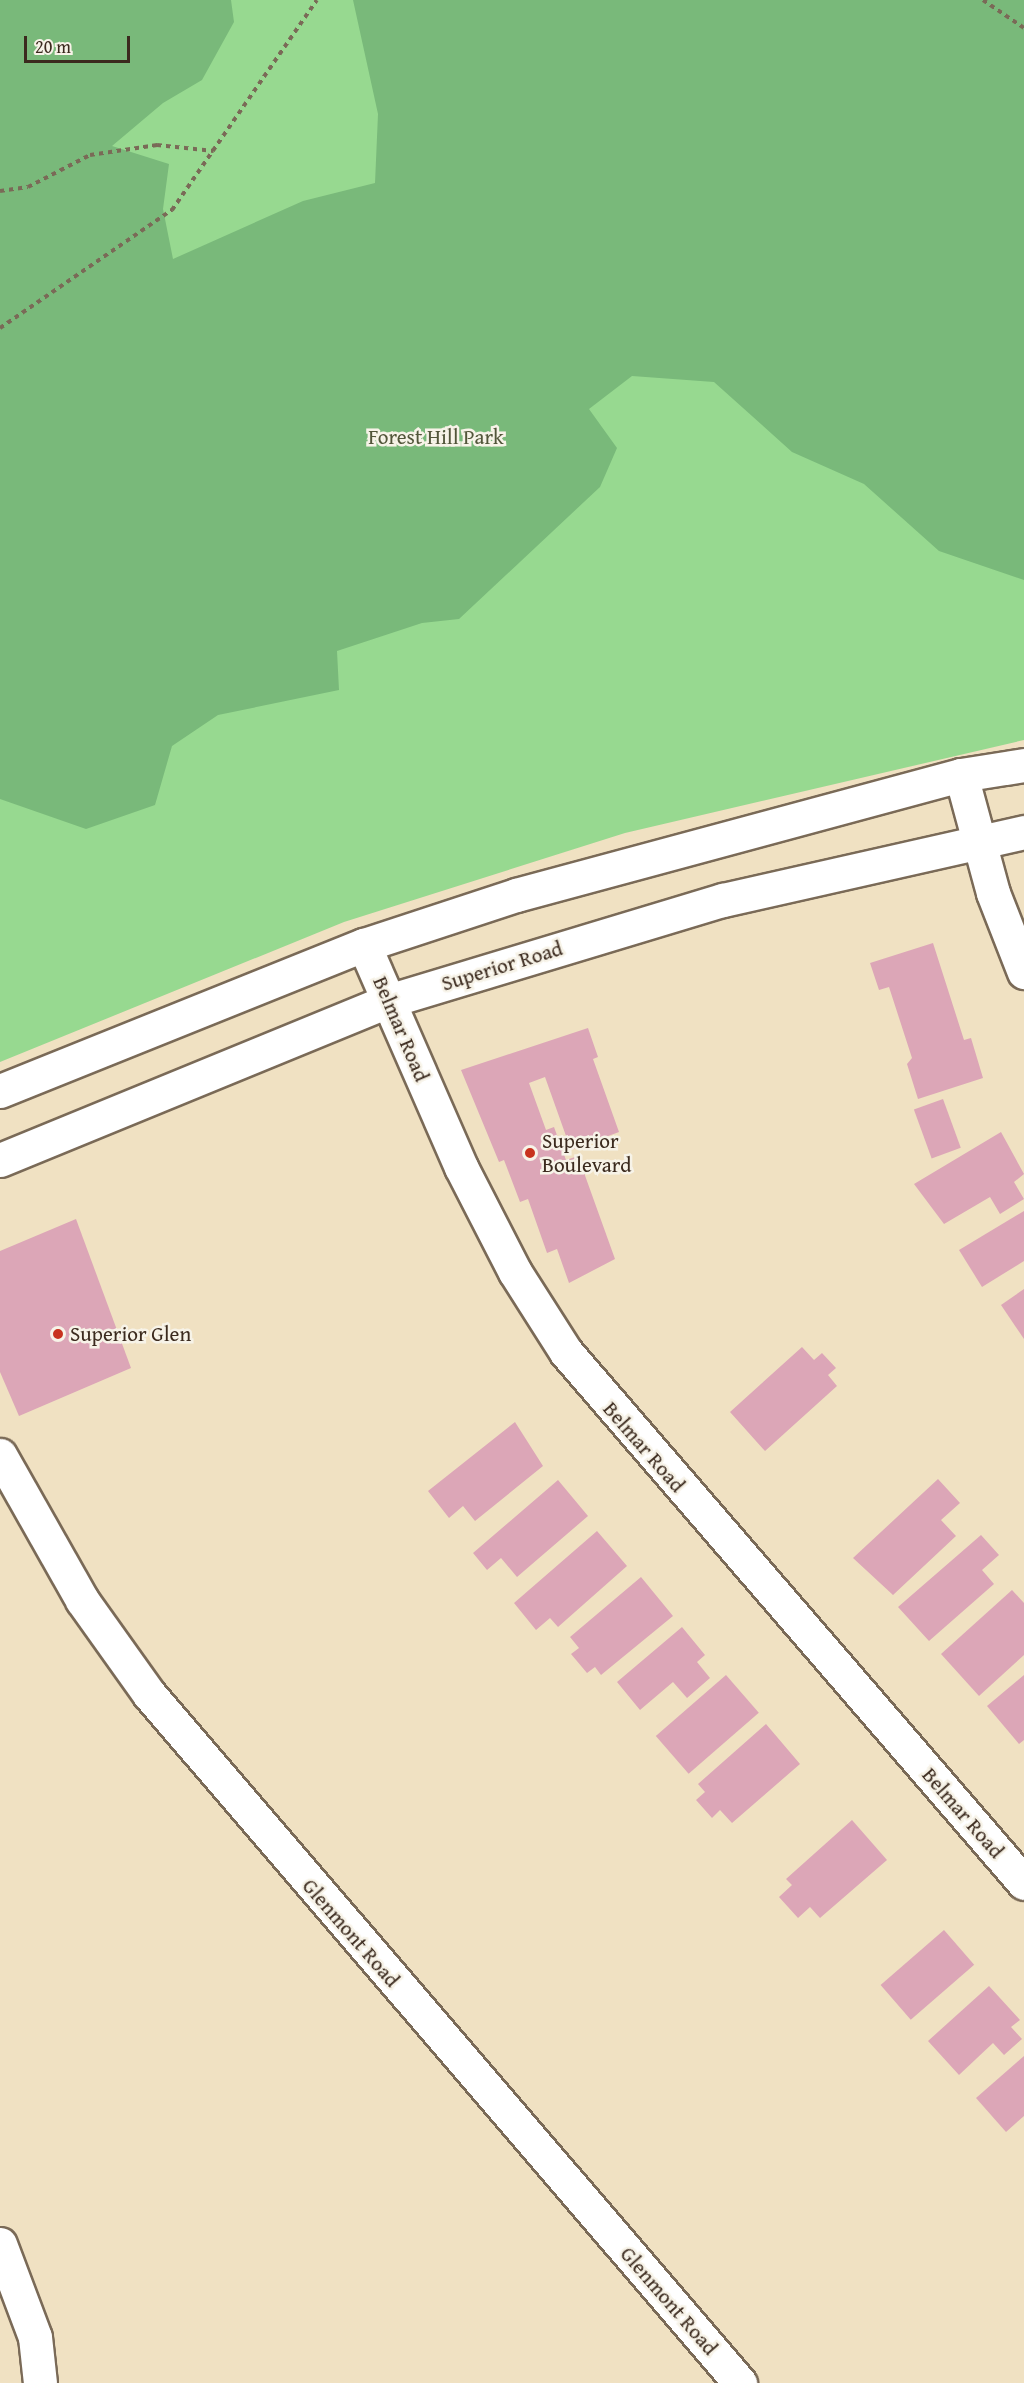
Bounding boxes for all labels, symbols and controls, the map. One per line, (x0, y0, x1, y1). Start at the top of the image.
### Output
scale bar (27, 24, 134, 62)
text: 20 m (35, 33, 71, 60)
park label: Forest Hill Park (368, 424, 504, 450)
street label: Superior Road (438, 936, 566, 996)
street label: Belmar Road (368, 973, 434, 1085)
place label: Superior Boulevard (542, 1128, 631, 1178)
marker: Superior Boulevard (523, 1146, 537, 1160)
place label: Superior Glen (70, 1321, 191, 1347)
marker: Superior Glen (51, 1327, 65, 1341)
street label: Belmar Road (598, 1396, 690, 1498)
street label: Belmar Road (917, 1762, 1009, 1864)
street label: Glenmont Road (297, 1874, 405, 1992)
street label: Glenmont Road (615, 2242, 723, 2360)

